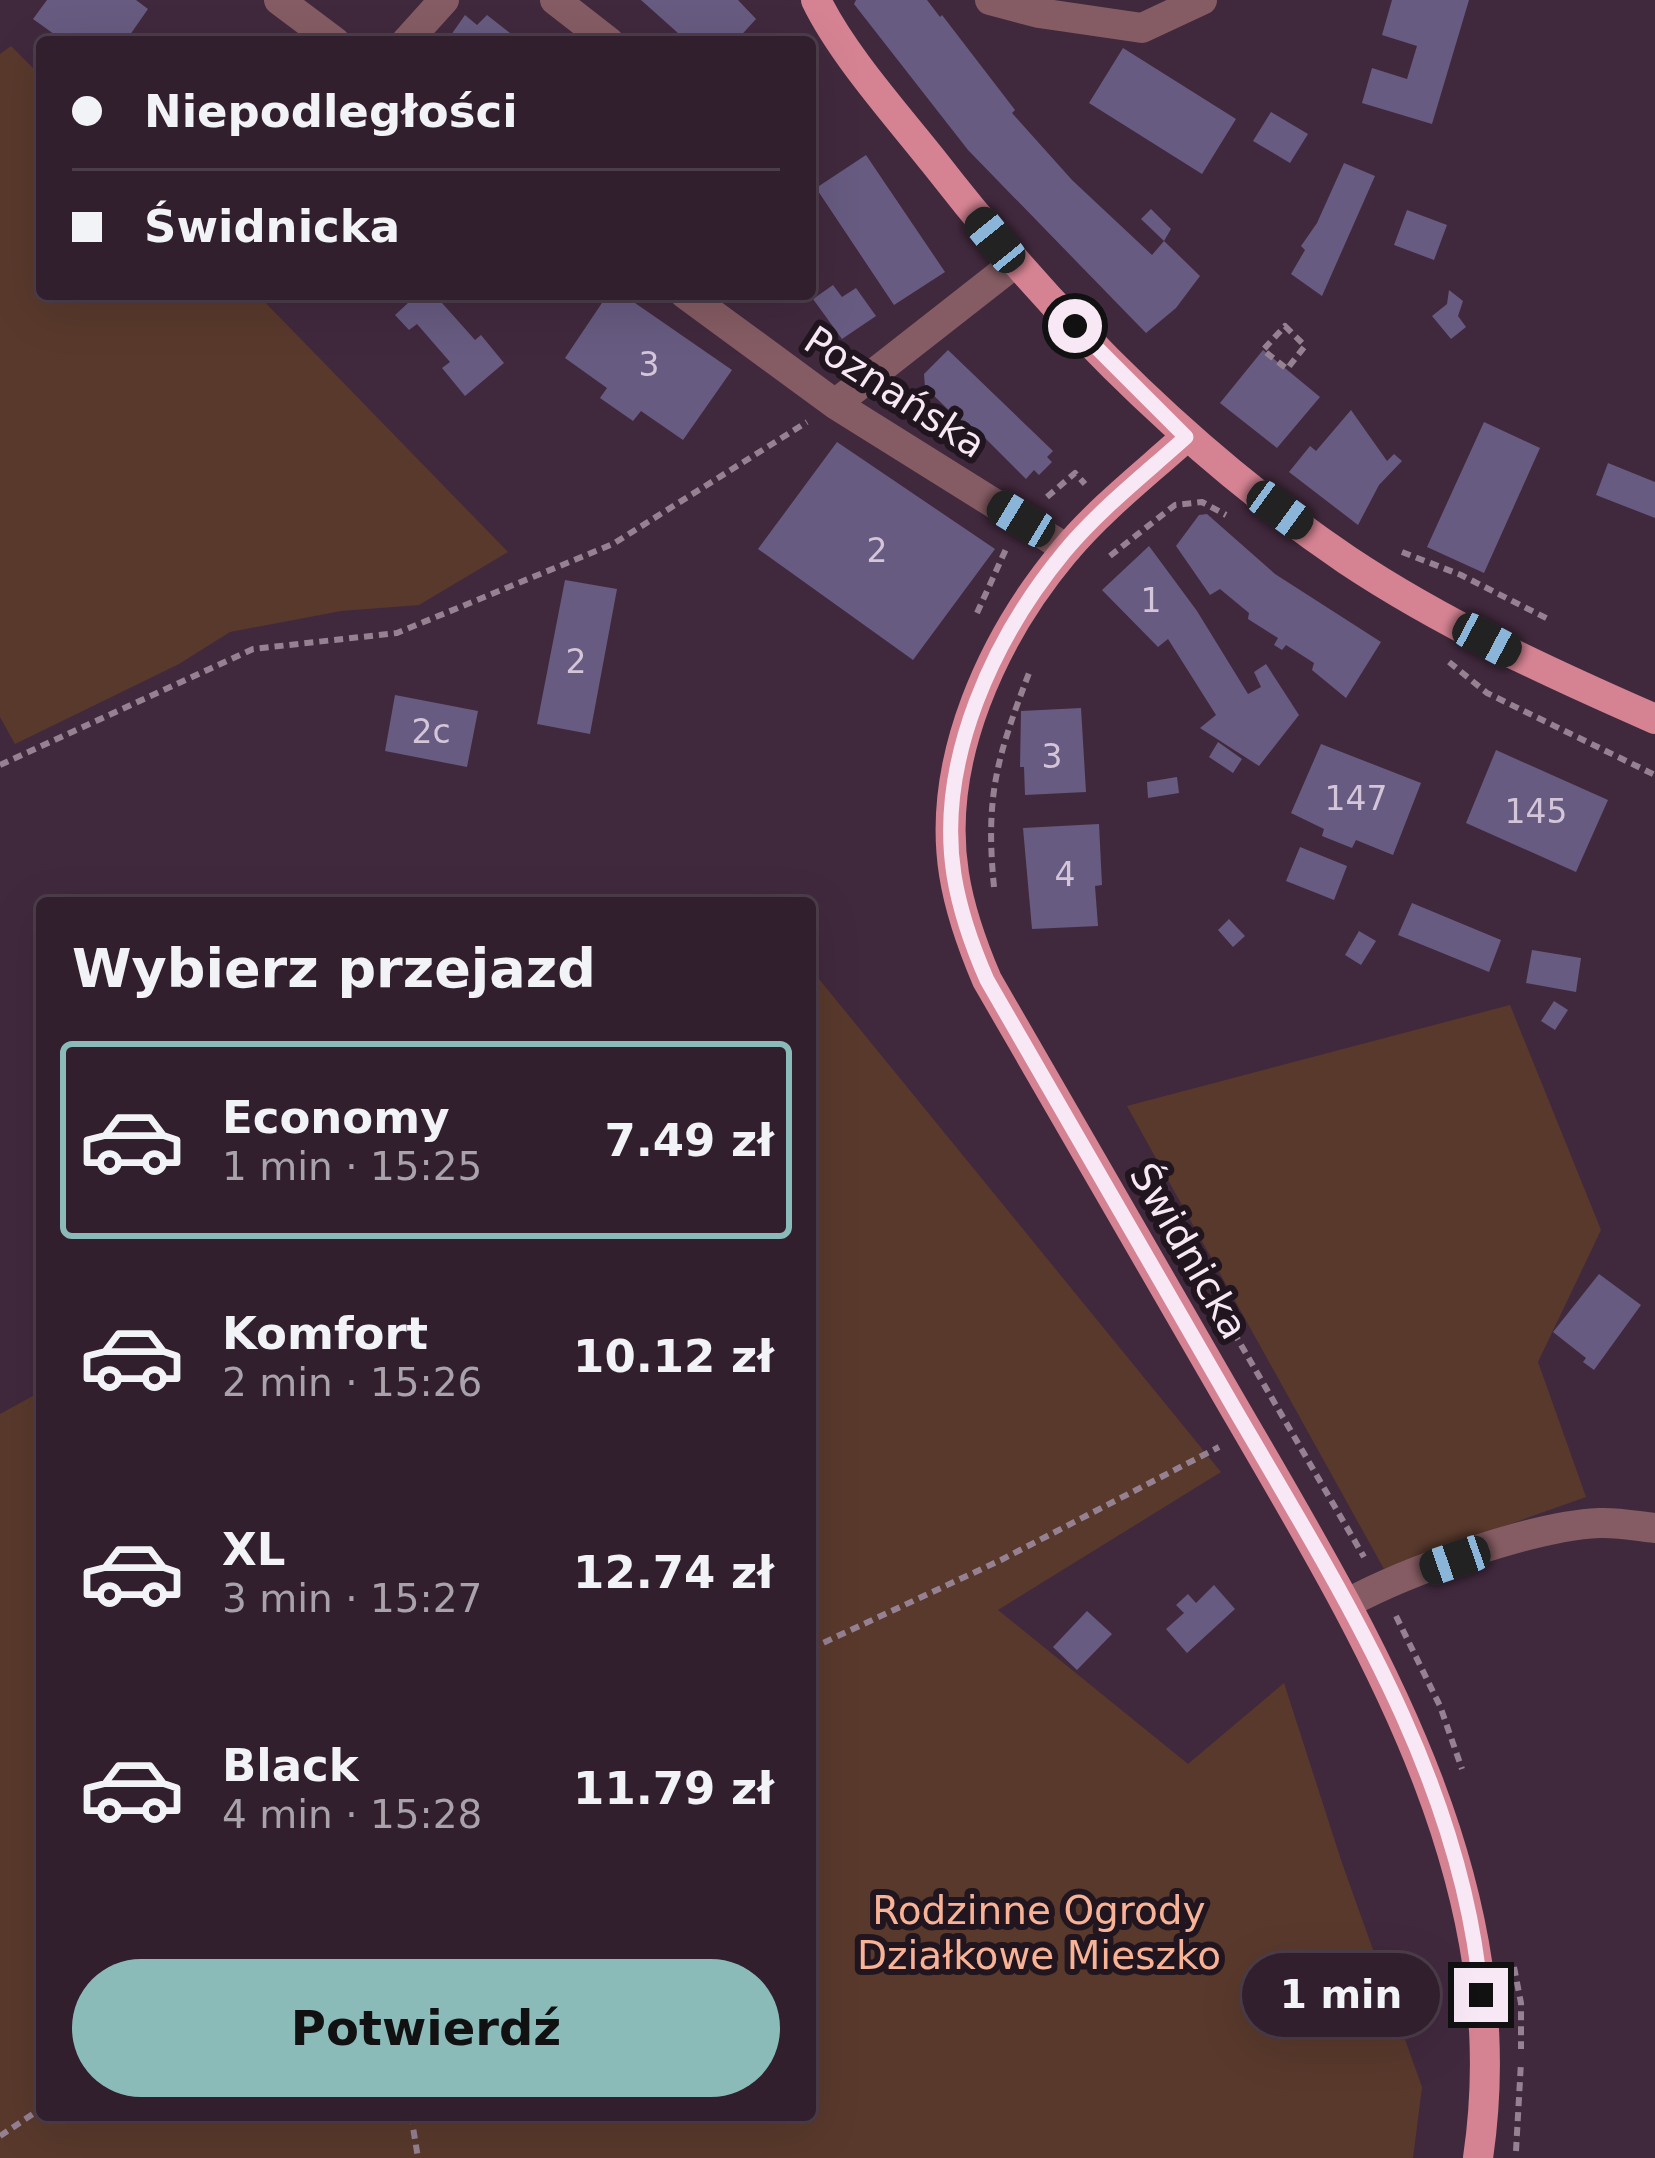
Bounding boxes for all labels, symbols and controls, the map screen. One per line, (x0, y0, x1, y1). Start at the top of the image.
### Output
text: Niepodległości (144, 85, 518, 138)
text: Świdnicka (144, 200, 400, 253)
car (958, 201, 1032, 279)
route start (1048, 299, 1102, 353)
street label: Poznańska (796, 317, 994, 467)
house number: 3 (639, 345, 660, 384)
car (1240, 474, 1320, 546)
car (981, 485, 1061, 553)
house number: 2 (867, 531, 888, 570)
house number: 1 (1141, 581, 1162, 620)
car (1447, 607, 1527, 673)
house number: 2 (566, 642, 587, 681)
house number: 2c (411, 712, 451, 751)
house number: 3 (1042, 737, 1063, 776)
house number: 147 (1325, 779, 1388, 818)
house number: 145 (1505, 792, 1568, 831)
house number: 4 (1055, 855, 1076, 894)
text: Wybierz przejazd (72, 937, 596, 1000)
icon: car (78, 1086, 186, 1194)
text: Economy (222, 1091, 450, 1144)
text: 7.49 zł (604, 1114, 774, 1167)
text: 1 min · 15:25 (222, 1144, 482, 1189)
street label: Świdnicka (1121, 1155, 1258, 1347)
icon: car (78, 1302, 186, 1410)
text: Komfort (222, 1307, 428, 1360)
text: 10.12 zł (573, 1330, 774, 1383)
text: 2 min · 15:26 (222, 1360, 482, 1405)
icon: car (78, 1518, 186, 1626)
text: XL (222, 1523, 285, 1576)
car (1415, 1531, 1495, 1589)
text: 12.74 zł (573, 1546, 774, 1599)
text: 3 min · 15:27 (222, 1576, 482, 1621)
icon: car (78, 1734, 186, 1842)
text: Black (222, 1739, 359, 1792)
text: 11.79 zł (573, 1762, 774, 1815)
text: 4 min · 15:28 (222, 1792, 482, 1837)
park label: Rodzinne Ogrody Działkowe Mieszko (857, 1888, 1221, 1978)
callout: 1 min (1241, 1953, 1439, 2037)
button: Potwierdź (72, 1959, 780, 2097)
route end (1454, 1968, 1508, 2022)
text: 1 min (1280, 1972, 1402, 2017)

